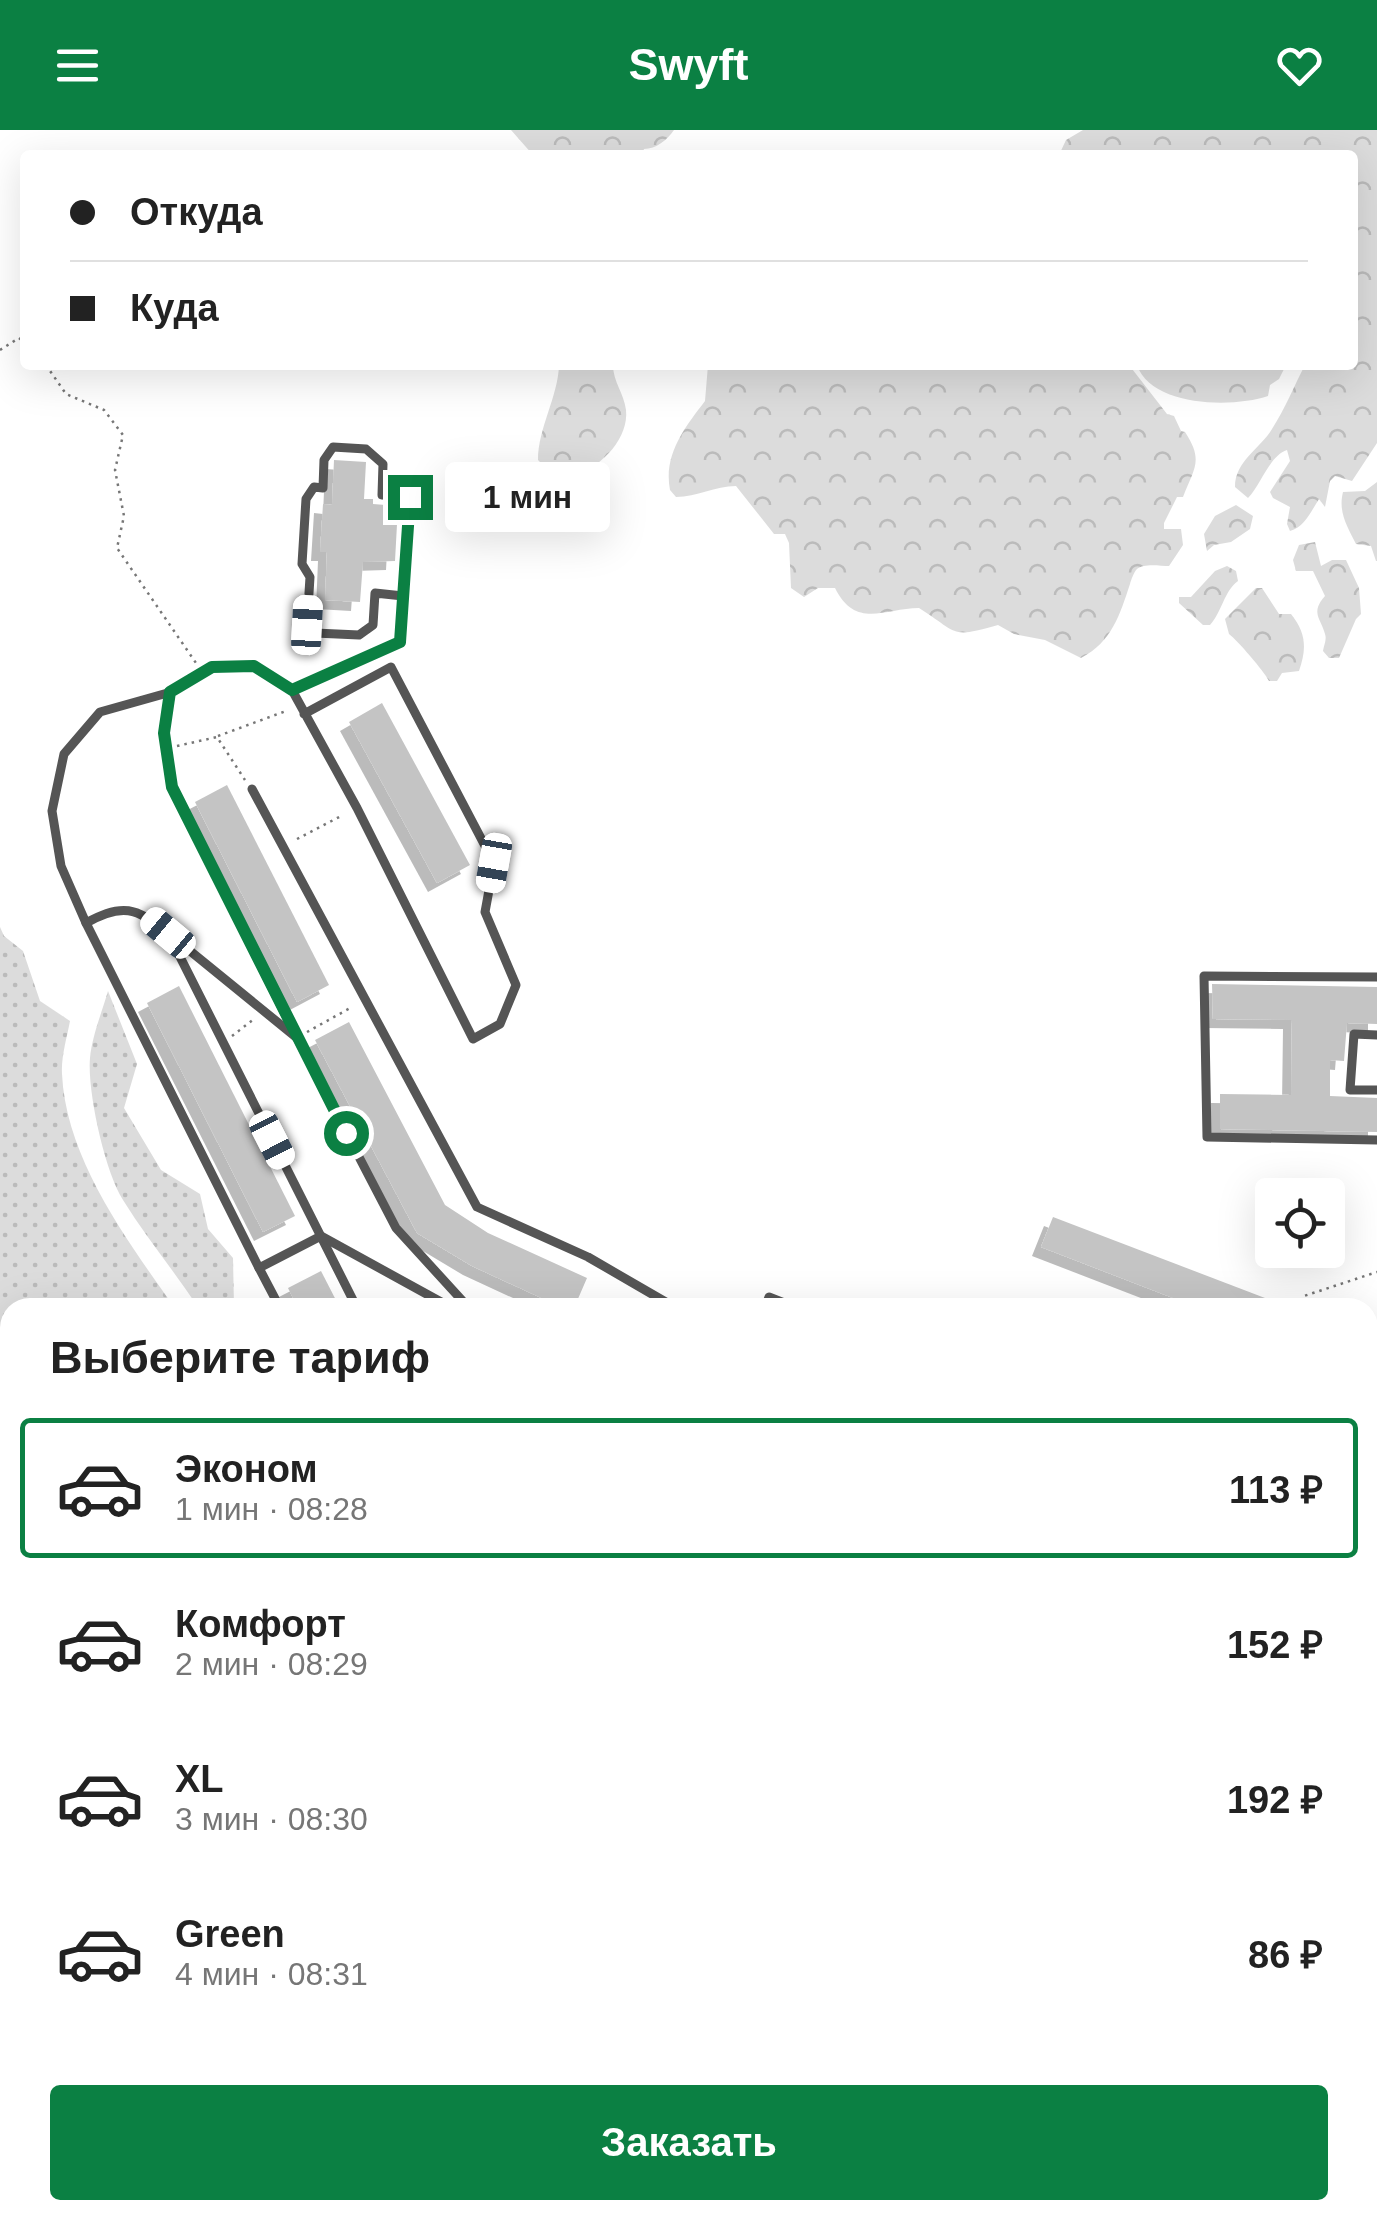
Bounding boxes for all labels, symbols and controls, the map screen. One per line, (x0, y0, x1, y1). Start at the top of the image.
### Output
icon: menu (50, 38, 105, 93)
icon: heart (1272, 38, 1327, 93)
text: Swyft (628, 39, 749, 90)
text: Откуда (130, 191, 263, 233)
text: Куда (130, 287, 219, 329)
callout: 1 мин (445, 462, 610, 532)
route end (388, 475, 433, 520)
text: 1 мин (483, 479, 572, 515)
car (290, 594, 324, 656)
car (474, 831, 514, 895)
car (135, 902, 201, 964)
car (245, 1106, 299, 1174)
route start (324, 1111, 369, 1156)
map controls (1255, 1178, 1345, 1268)
button: locate (1255, 1178, 1345, 1268)
text: Выберите тариф (50, 1332, 430, 1383)
icon: car (55, 1443, 145, 1533)
text: Эконом (175, 1448, 318, 1490)
text: 113 ₽ (1229, 1469, 1323, 1511)
text: 1 мин · 08:28 (175, 1491, 368, 1527)
icon: car (55, 1598, 145, 1688)
text: Комфорт (175, 1603, 346, 1645)
text: 152 ₽ (1227, 1624, 1323, 1666)
text: 2 мин · 08:29 (175, 1646, 368, 1682)
icon: car (55, 1753, 145, 1843)
text: XL (175, 1758, 224, 1800)
text: 192 ₽ (1227, 1779, 1323, 1821)
text: 3 мин · 08:30 (175, 1801, 368, 1837)
icon: car (55, 1908, 145, 1998)
text: Green (175, 1913, 285, 1955)
text: 86 ₽ (1248, 1934, 1323, 1976)
text: 4 мин · 08:31 (175, 1956, 368, 1992)
button: Заказать (50, 2085, 1328, 2200)

